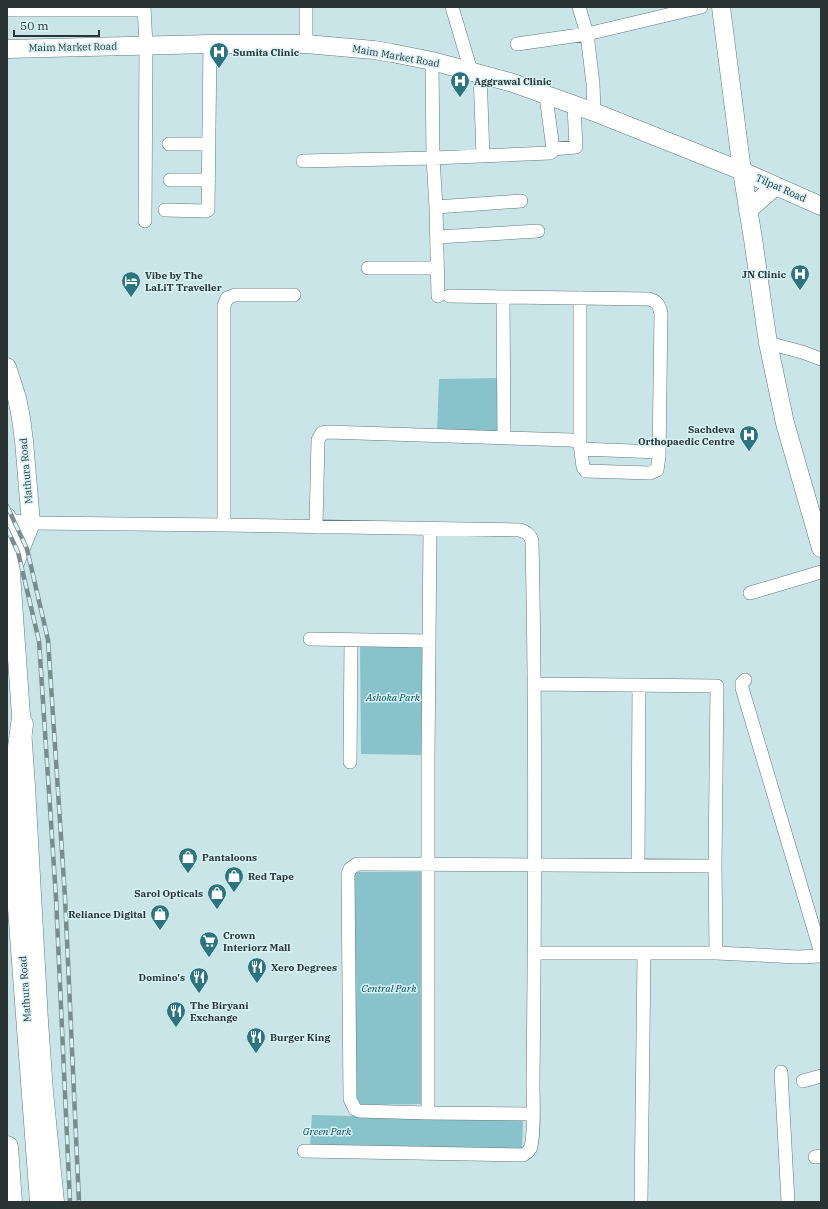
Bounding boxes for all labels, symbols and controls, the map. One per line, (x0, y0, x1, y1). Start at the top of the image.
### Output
scale bar (14, 12, 99, 38)
text: 50 m (20, 18, 49, 33)
street label: Maim Market Road (29, 40, 117, 54)
hospital icon: Sumita Clinic (208, 41, 230, 69)
street label: Maim Market Road (351, 42, 441, 70)
place label: Sumita Clinic (233, 46, 300, 59)
hospital icon: Aggrawal Clinic (449, 70, 471, 98)
place label: Aggrawal Clinic (474, 75, 552, 88)
street label: Tilpat Road (754, 171, 808, 205)
hospital icon: JN Clinic (789, 263, 811, 291)
place label: JN Clinic (742, 268, 787, 281)
place label: Vibe by The LaLiT Traveller (145, 269, 222, 294)
hotel icon: Vibe by The LaLiT Traveller (120, 270, 142, 298)
place label: Sachdeva Orthopaedic Centre (638, 423, 735, 448)
hospital icon: Sachdeva Orthopaedic Centre (738, 424, 760, 452)
street label: Mathura Road (17, 438, 35, 504)
park label: Ashoka Park (365, 691, 421, 704)
shop icon: Pantaloons (177, 846, 199, 874)
place label: Pantaloons (202, 851, 257, 864)
shop icon: Red Tape (223, 865, 245, 893)
place label: Red Tape (248, 870, 294, 883)
shop icon: Sarol Opticals (206, 882, 228, 910)
place label: Sarol Opticals (134, 887, 203, 900)
shop icon: Reliance Digital (149, 903, 171, 931)
place label: Reliance Digital (68, 908, 146, 921)
place label: Crown Interiorz Mall (223, 929, 291, 954)
supermarket icon: Crown Interiorz Mall (198, 930, 220, 958)
street label: Mathura Road (16, 956, 34, 1022)
restaurant icon: Xero Degrees (246, 956, 268, 984)
place label: Xero Degrees (271, 961, 337, 974)
restaurant icon: Domino's (188, 966, 210, 994)
place label: Domino's (139, 971, 185, 984)
park label: Central Park (362, 982, 417, 995)
place label: The Biryani Exchange (190, 999, 249, 1024)
restaurant icon: The Biryani Exchange (165, 1000, 187, 1028)
restaurant icon: Burger King (245, 1026, 267, 1054)
place label: Burger King (270, 1031, 330, 1044)
park label: Green Park (303, 1125, 352, 1138)

